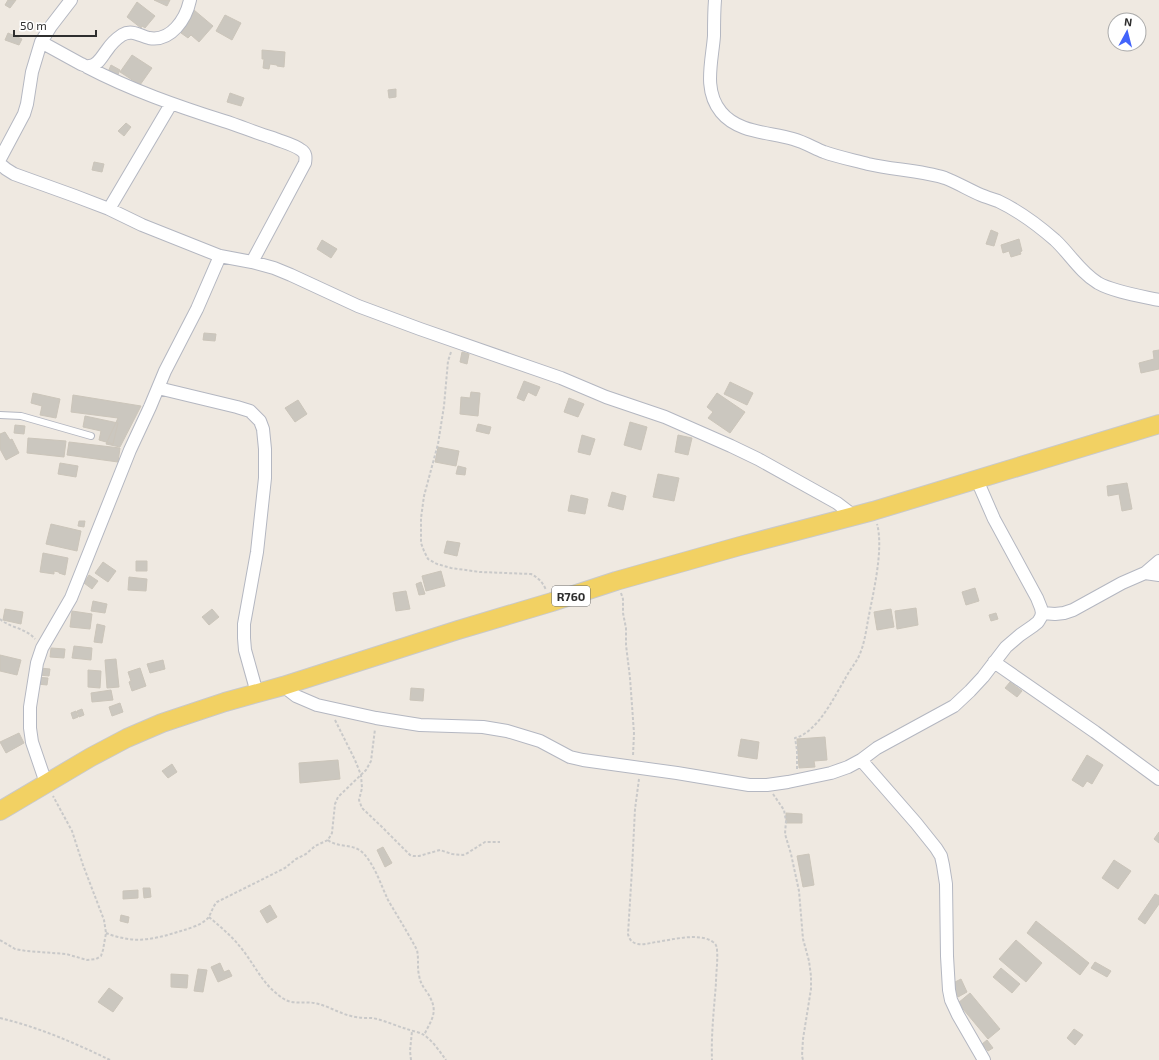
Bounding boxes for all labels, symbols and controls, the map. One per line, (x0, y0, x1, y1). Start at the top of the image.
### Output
scale bar (14, 12, 96, 38)
north arrow (1107, 12, 1147, 52)
text: N (1124, 15, 1133, 29)
text: 50 m (20, 18, 47, 32)
road number: R760 (552, 586, 590, 606)

